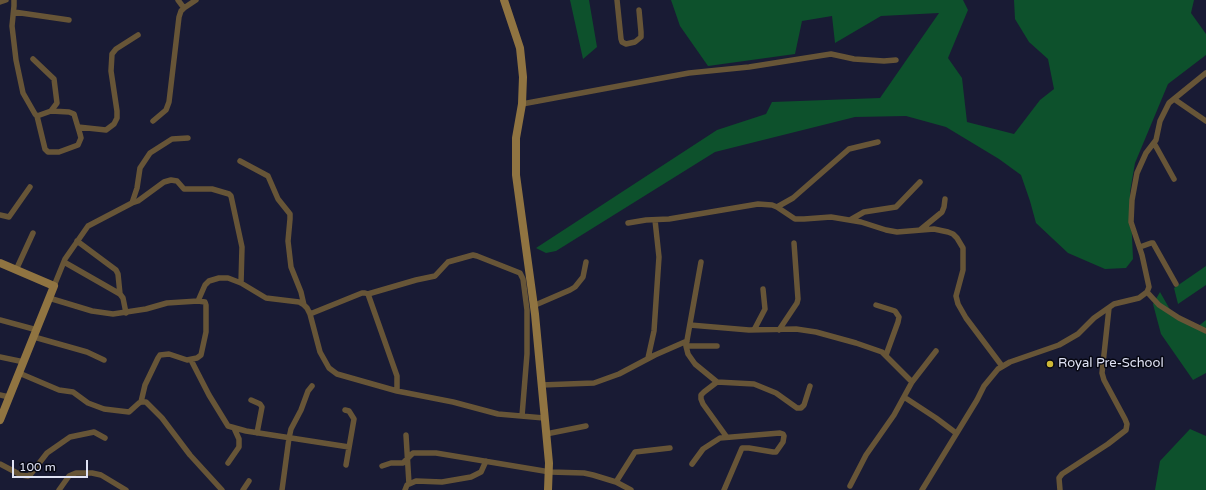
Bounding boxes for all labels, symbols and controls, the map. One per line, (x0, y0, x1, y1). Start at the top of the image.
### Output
place label: Royal Pre-School (1058, 356, 1164, 372)
marker: Royal Pre-School (1045, 359, 1055, 369)
scale bar (14, 452, 90, 478)
text: 100 m (19, 460, 56, 474)

